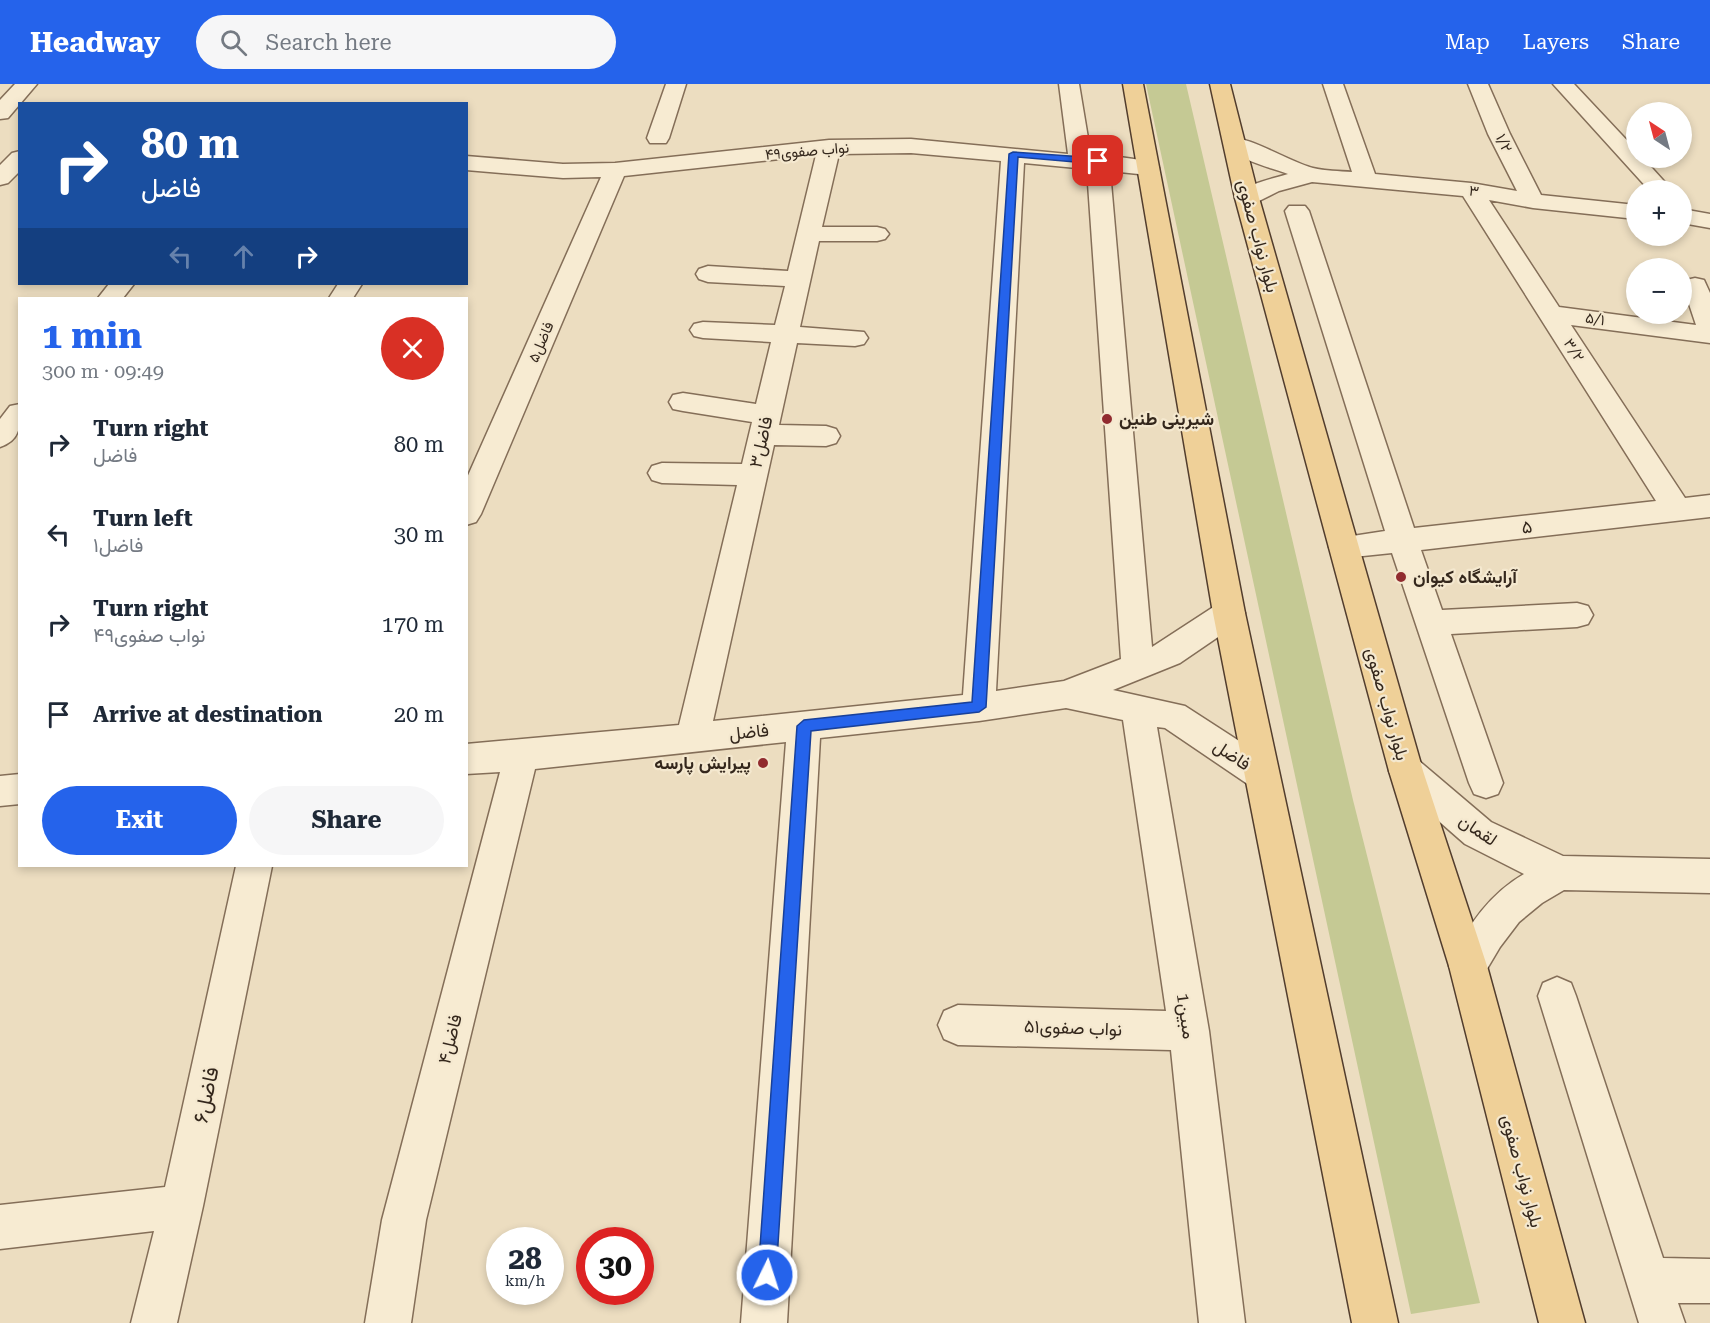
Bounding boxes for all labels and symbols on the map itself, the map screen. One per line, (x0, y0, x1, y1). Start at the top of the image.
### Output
north arrow (1626, 102, 1692, 168)
street label: ۱/۲ (1492, 131, 1516, 155)
pin (1072, 135, 1123, 186)
street label: ۴۹نواب صفوی (764, 138, 850, 165)
street label: بلوار نواب صفوی (1232, 177, 1284, 295)
street label: ۳ (1468, 181, 1480, 201)
street label: ۵/۱ (1584, 309, 1606, 329)
street label: ۵فاضل (524, 319, 558, 365)
street label: ۳/۲ (1560, 335, 1588, 365)
place label: شیرینی طنین (1119, 408, 1214, 430)
marker: شیرینی طنین (1100, 412, 1114, 426)
street label: ۳فاضل (744, 414, 778, 470)
street label: ۵ (1521, 516, 1533, 538)
place label: آرایشگاه کیوان (1413, 566, 1518, 588)
marker: آرایشگاه کیوان (1394, 570, 1408, 584)
street label: بلوار نواب صفوی (1360, 645, 1414, 763)
street label: فاضل (728, 719, 770, 745)
street label: فاضل (1209, 735, 1255, 775)
place label: پیرایش پارسه (654, 752, 751, 775)
marker: پیرایش پارسه (756, 756, 770, 770)
street label: لقمان (1455, 809, 1501, 850)
street label: 1مبین (1172, 992, 1200, 1040)
street label: ۴فاضل (433, 1012, 467, 1066)
street label: ۵۱نواب صفوی (1024, 1015, 1122, 1041)
street label: ۶فاضل (188, 1065, 224, 1125)
street label: بلوار نواب صفوی (1496, 1112, 1548, 1230)
speed limit sign: 30 (576, 1227, 654, 1305)
position arrow (735, 1243, 799, 1307)

